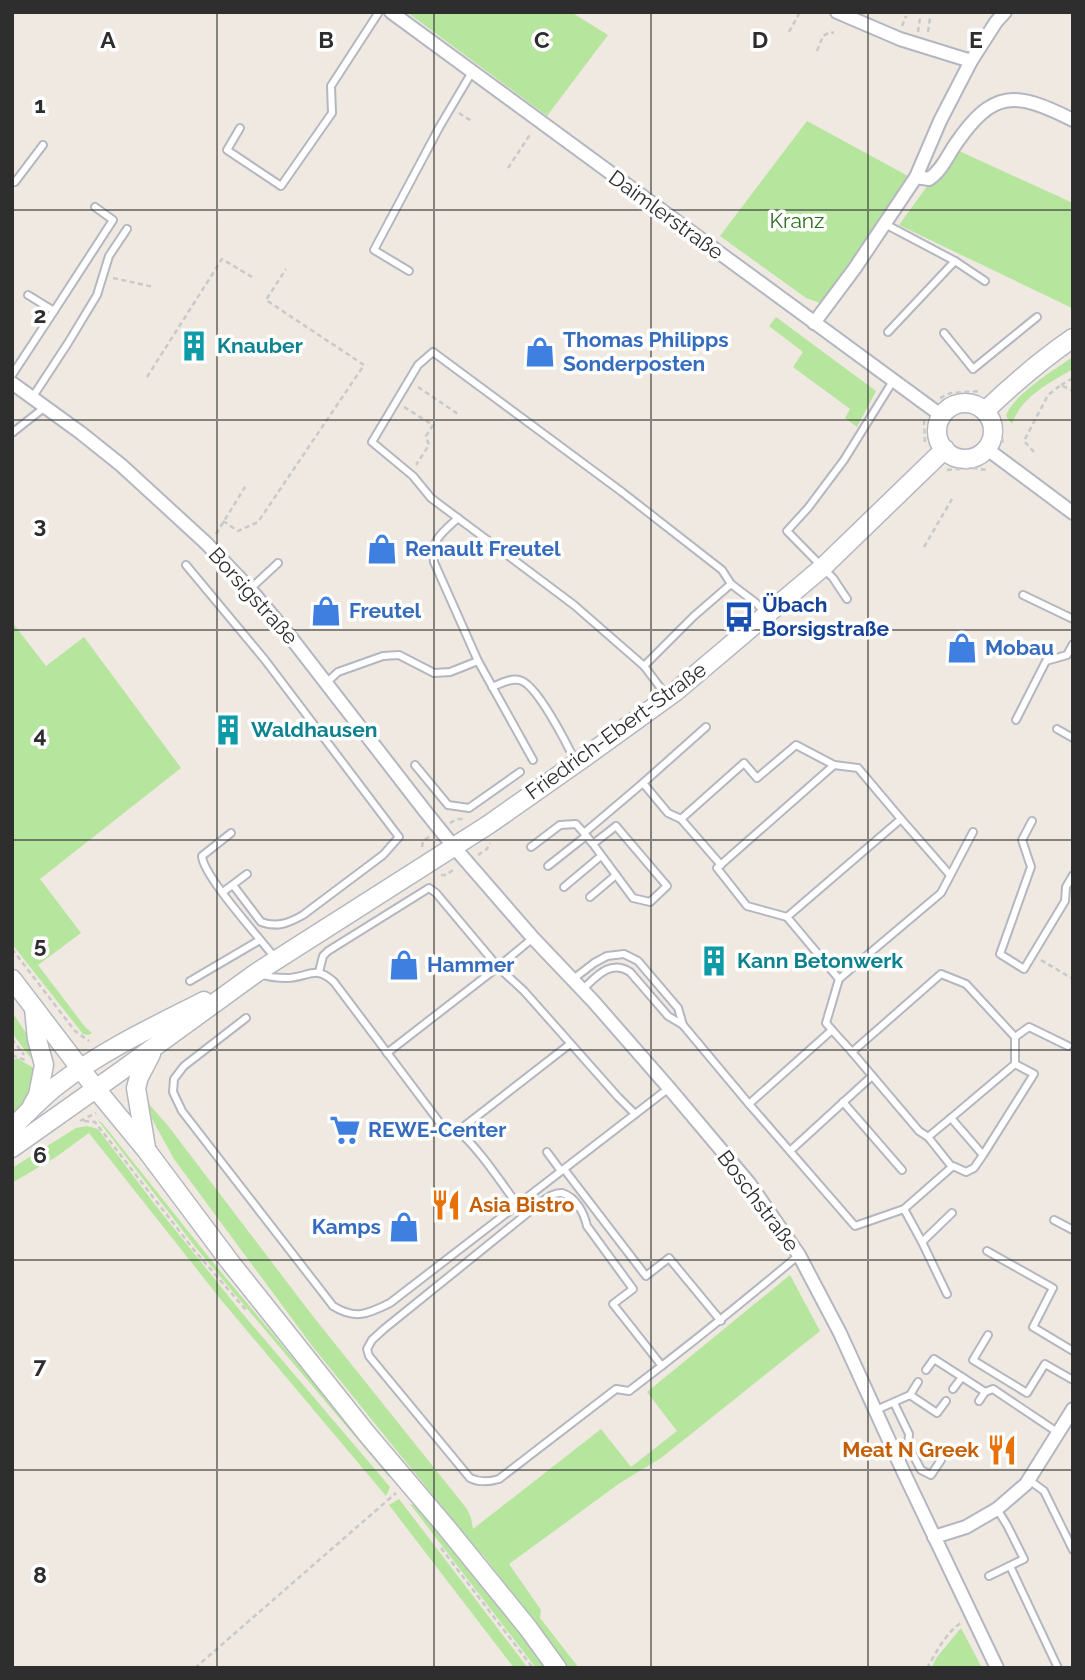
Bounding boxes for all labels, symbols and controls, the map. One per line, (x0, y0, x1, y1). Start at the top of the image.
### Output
text: A (100, 26, 116, 53)
text: B (318, 26, 334, 53)
text: C (534, 26, 550, 53)
text: D (752, 26, 768, 53)
text: E (969, 26, 983, 53)
text: 1 (34, 91, 46, 118)
street label: Daimlerstraße (604, 165, 728, 265)
park label: Kranz (770, 208, 824, 233)
text: 2 (34, 301, 46, 328)
place label: Thomas Philipps Sonderposten (563, 327, 729, 376)
building icon: Knauber (177, 329, 211, 363)
place label: Knauber (217, 333, 303, 358)
shop icon: Thomas Philipps Sonderposten (523, 335, 557, 369)
text: 3 (34, 511, 46, 538)
shop icon: Renault Freutel (365, 532, 399, 566)
place label: Renault Freutel (405, 536, 561, 561)
street label: Borsigstraße (203, 542, 303, 649)
place label: Übach Borsigstraße (762, 592, 889, 641)
shop icon: Freutel (309, 594, 343, 628)
place label: Freutel (349, 598, 422, 623)
bus stop icon: Übach Borsigstraße (722, 600, 756, 634)
shop icon: Mobau (945, 631, 979, 665)
place label: Mobau (985, 635, 1054, 660)
street label: Friedrich-Ebert-Straße (521, 657, 711, 804)
building icon: Waldhausen (211, 713, 245, 747)
place label: Waldhausen (251, 717, 378, 742)
text: 4 (33, 721, 47, 748)
text: 5 (34, 931, 47, 958)
building icon: Kann Betonwerk (697, 944, 731, 978)
shop icon: Hammer (387, 948, 421, 982)
place label: Kann Betonwerk (737, 948, 903, 973)
place label: Hammer (427, 952, 514, 977)
supermarket icon: REWE-Center (328, 1113, 362, 1147)
place label: REWE-Center (368, 1117, 506, 1142)
text: 6 (33, 1141, 47, 1168)
street label: Boschstraße (712, 1145, 805, 1256)
restaurant icon: Asia Bistro (429, 1188, 463, 1222)
place label: Asia Bistro (469, 1192, 575, 1217)
shop icon: Kamps (387, 1210, 421, 1244)
place label: Kamps (312, 1214, 381, 1239)
text: 7 (34, 1351, 47, 1378)
restaurant icon: Meat N Greek (985, 1433, 1019, 1467)
place label: Meat N Greek (842, 1437, 979, 1462)
text: 8 (33, 1561, 47, 1588)

